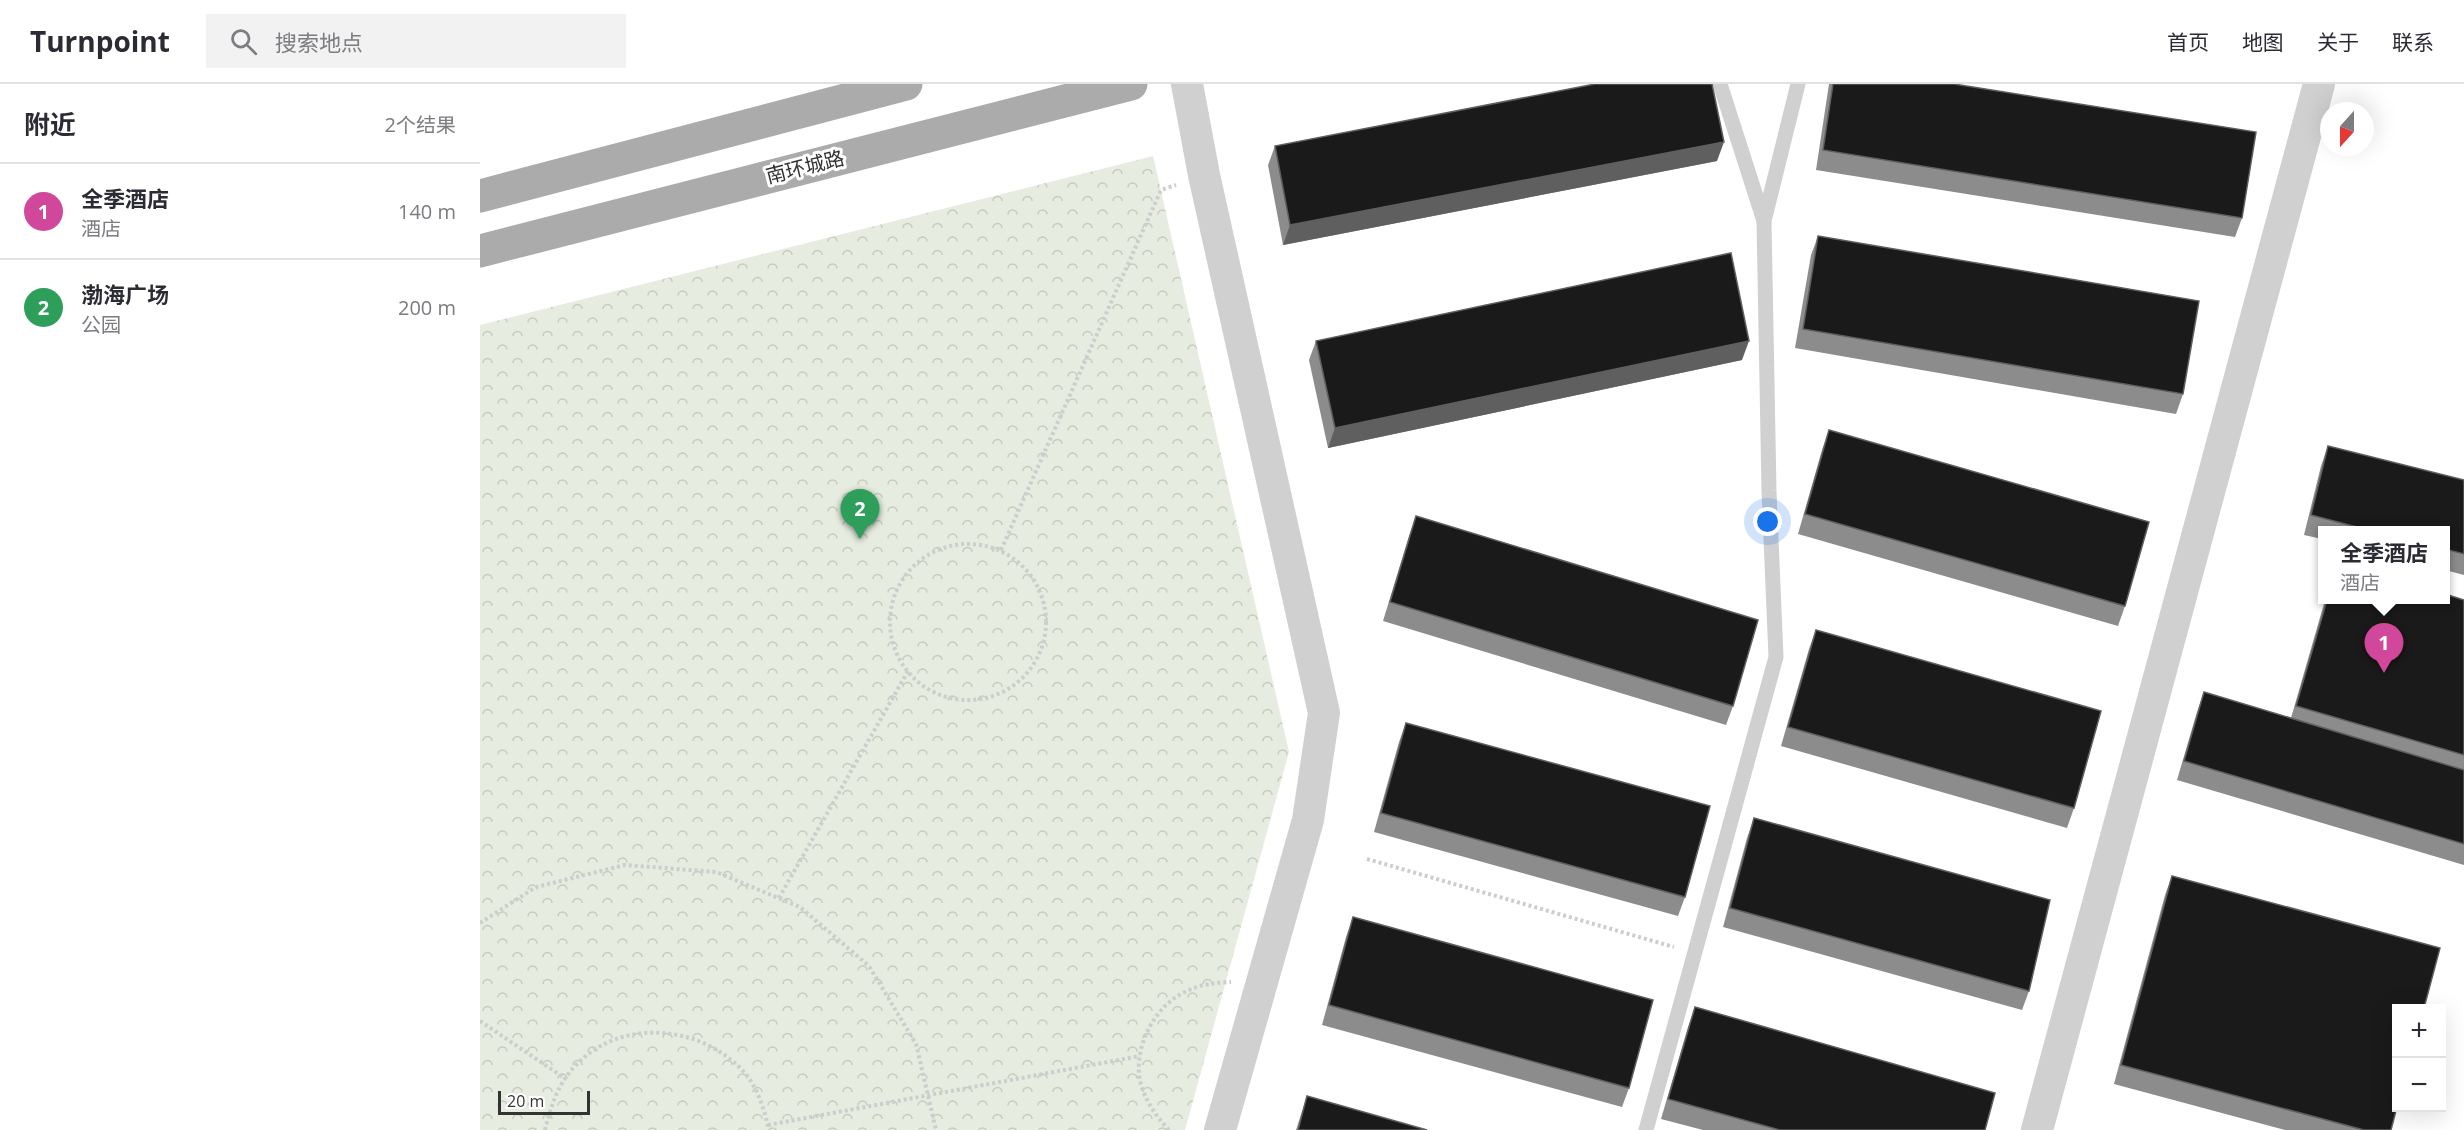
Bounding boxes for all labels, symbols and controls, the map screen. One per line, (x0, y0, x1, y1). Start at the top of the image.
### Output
search box (206, 14, 626, 68)
text: Turnpoint (30, 22, 170, 60)
icon: search (227, 25, 260, 58)
text: 搜索地点 (275, 27, 363, 57)
text: 首页 (2167, 28, 2209, 56)
text: 地图 (2242, 28, 2284, 56)
text: 关于 (2317, 28, 2359, 56)
text: 联系 (2392, 28, 2434, 56)
north arrow (2320, 102, 2374, 156)
text: 附近 (24, 106, 76, 142)
text: 2个结果 (385, 111, 456, 138)
street label: 南环城路 (763, 144, 847, 189)
text: 全季酒店 (81, 183, 169, 213)
text: 1 (38, 198, 49, 225)
text: 140 m (398, 198, 456, 225)
text: 酒店 (81, 215, 121, 242)
text: 渤海广场 (81, 279, 169, 309)
text: 2 (38, 294, 49, 321)
text: 200 m (398, 294, 456, 321)
text: 公园 (81, 311, 121, 338)
pin: 2 (840, 490, 880, 539)
your location (1753, 507, 1782, 536)
popup (2318, 526, 2450, 604)
text: 全季酒店 (2340, 537, 2428, 567)
text: 酒店 (2340, 569, 2380, 596)
pin: 1 (2364, 624, 2404, 673)
map controls (2392, 1004, 2446, 1112)
button: + (2392, 1004, 2446, 1058)
button: − (2392, 1058, 2446, 1112)
scale bar (498, 1088, 590, 1116)
text: 20 m (507, 1090, 544, 1112)

